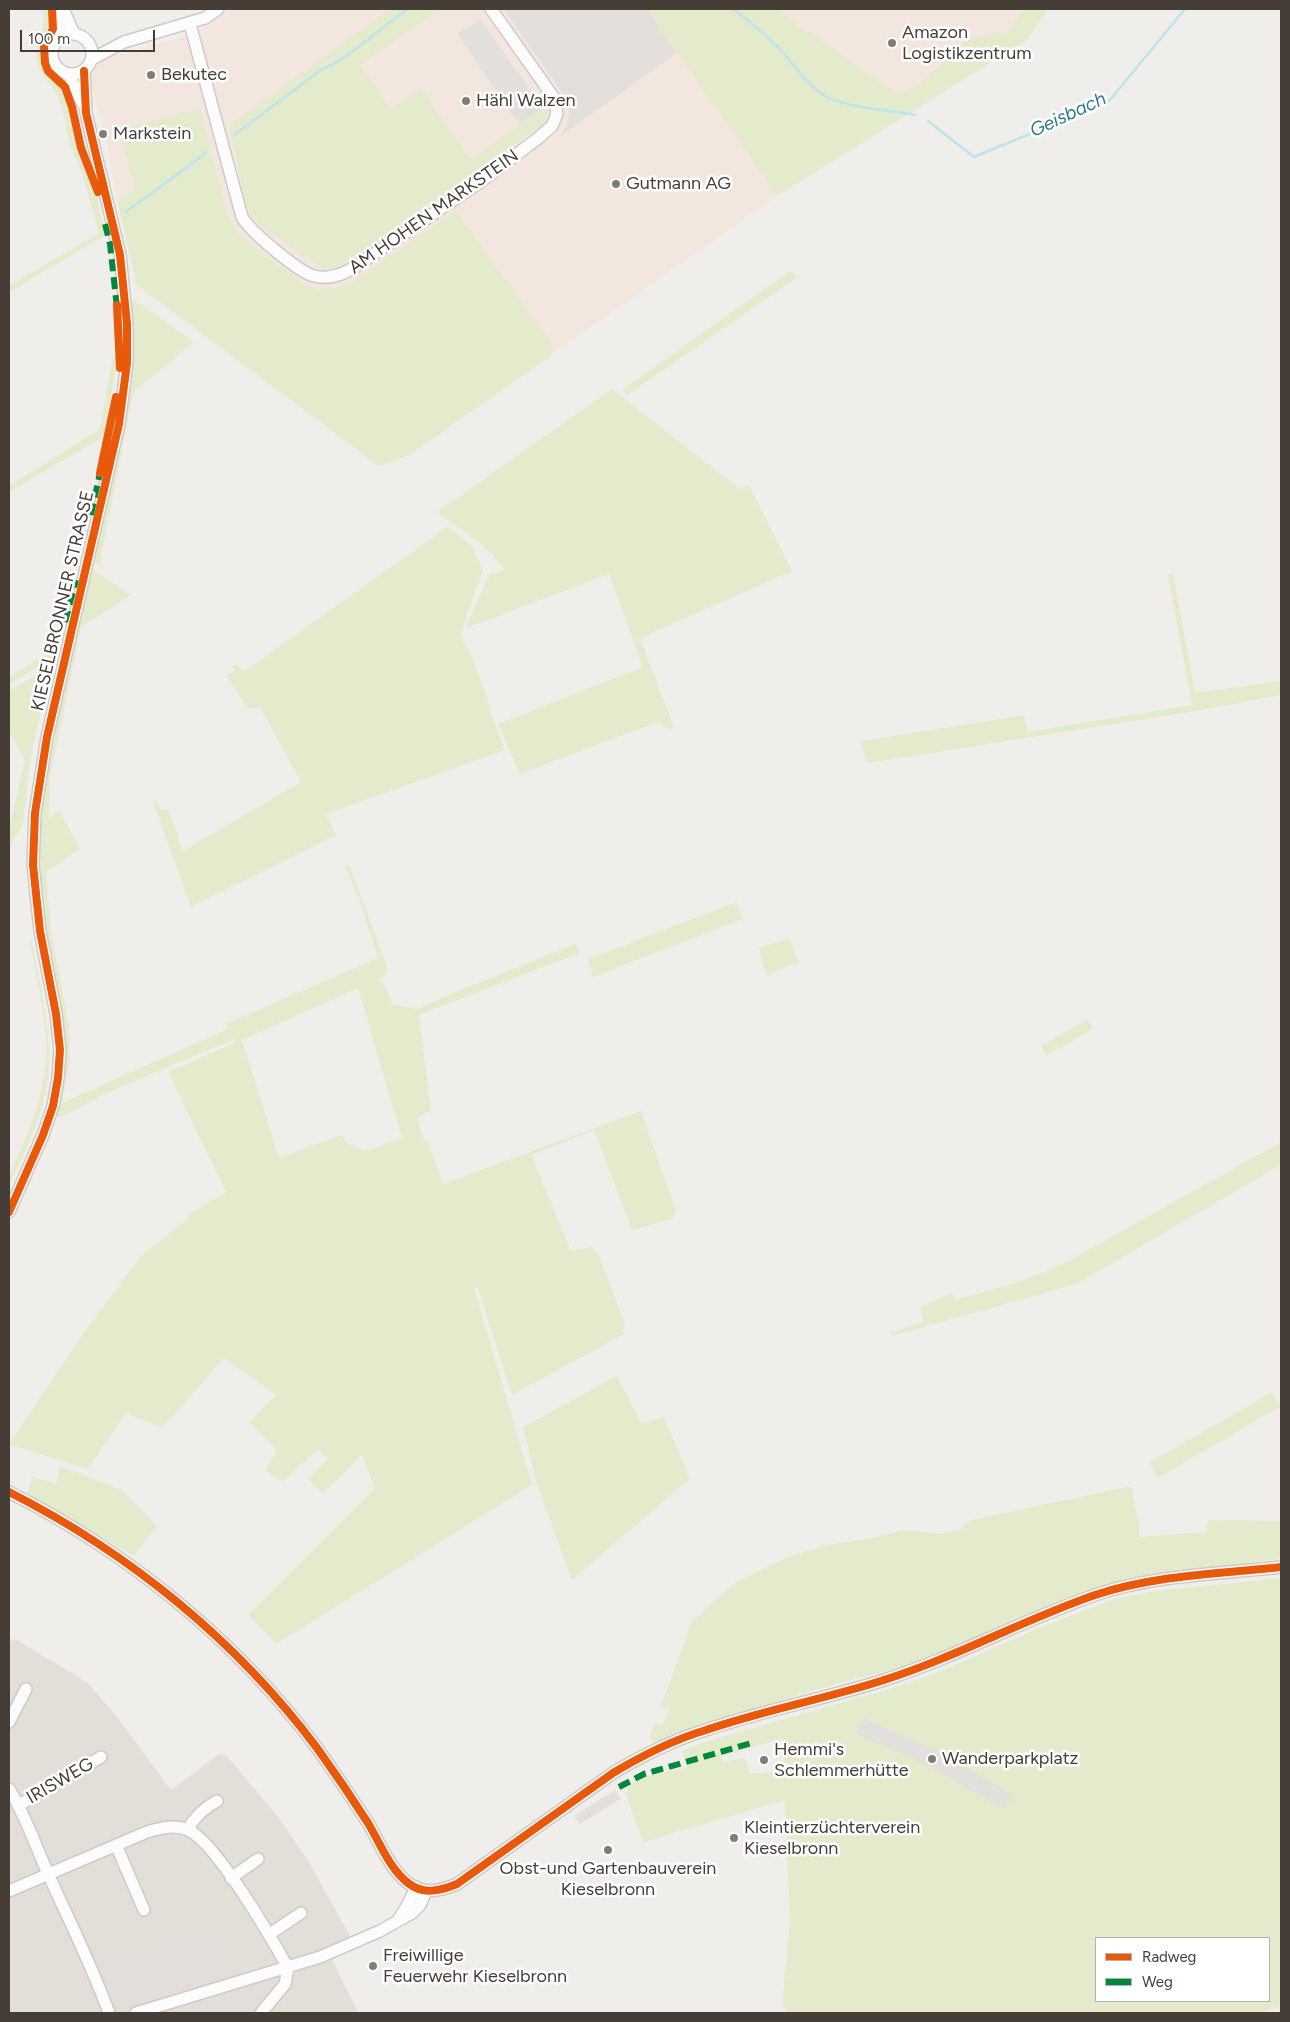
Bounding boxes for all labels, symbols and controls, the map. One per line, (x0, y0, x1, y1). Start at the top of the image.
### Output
scale bar (22, 20, 158, 52)
place label: Amazon Logistikzentrum (902, 22, 1032, 64)
text: 100 m (28, 30, 70, 48)
marker: Amazon Logistikzentrum (886, 37, 898, 49)
place label: Bekutec (161, 64, 227, 86)
marker: Bekutec (145, 69, 157, 81)
water label: Geisbach (1026, 87, 1110, 143)
place label: Hähl Walzen (476, 90, 576, 112)
marker: Hähl Walzen (460, 95, 472, 107)
place label: Markstein (113, 123, 191, 145)
marker: Markstein (97, 128, 109, 140)
street label: AM HOHEN MARKSTEIN (345, 145, 523, 279)
place label: Gutmann AG (626, 173, 731, 195)
marker: Gutmann AG (610, 178, 622, 190)
street label: KIESELBRONNER STRASSE (27, 489, 99, 713)
place label: Hemmi's Schlemmerhütte (774, 1739, 909, 1782)
place label: Wanderparkplatz (942, 1748, 1078, 1770)
street label: IRISWEG (23, 1753, 97, 1809)
marker: Wanderparkplatz (926, 1753, 938, 1765)
marker: Hemmi's Schlemmerhütte (758, 1754, 770, 1766)
place label: Kleintierzüchterverein Kieselbronn (744, 1817, 920, 1860)
marker: Kleintierzüchterverein Kieselbronn (728, 1832, 740, 1844)
marker: Obst-und Gartenbauverein Kieselbronn (602, 1844, 614, 1856)
place label: Obst-und Gartenbauverein Kieselbronn (500, 1858, 716, 1900)
legend (1095, 1937, 1270, 2002)
place label: Freiwillige Feuerwehr Kieselbronn (383, 1945, 567, 1988)
text: Radweg (1142, 1948, 1196, 1966)
marker: Freiwillige Feuerwehr Kieselbronn (367, 1960, 379, 1972)
text: Weg (1142, 1973, 1173, 1991)

